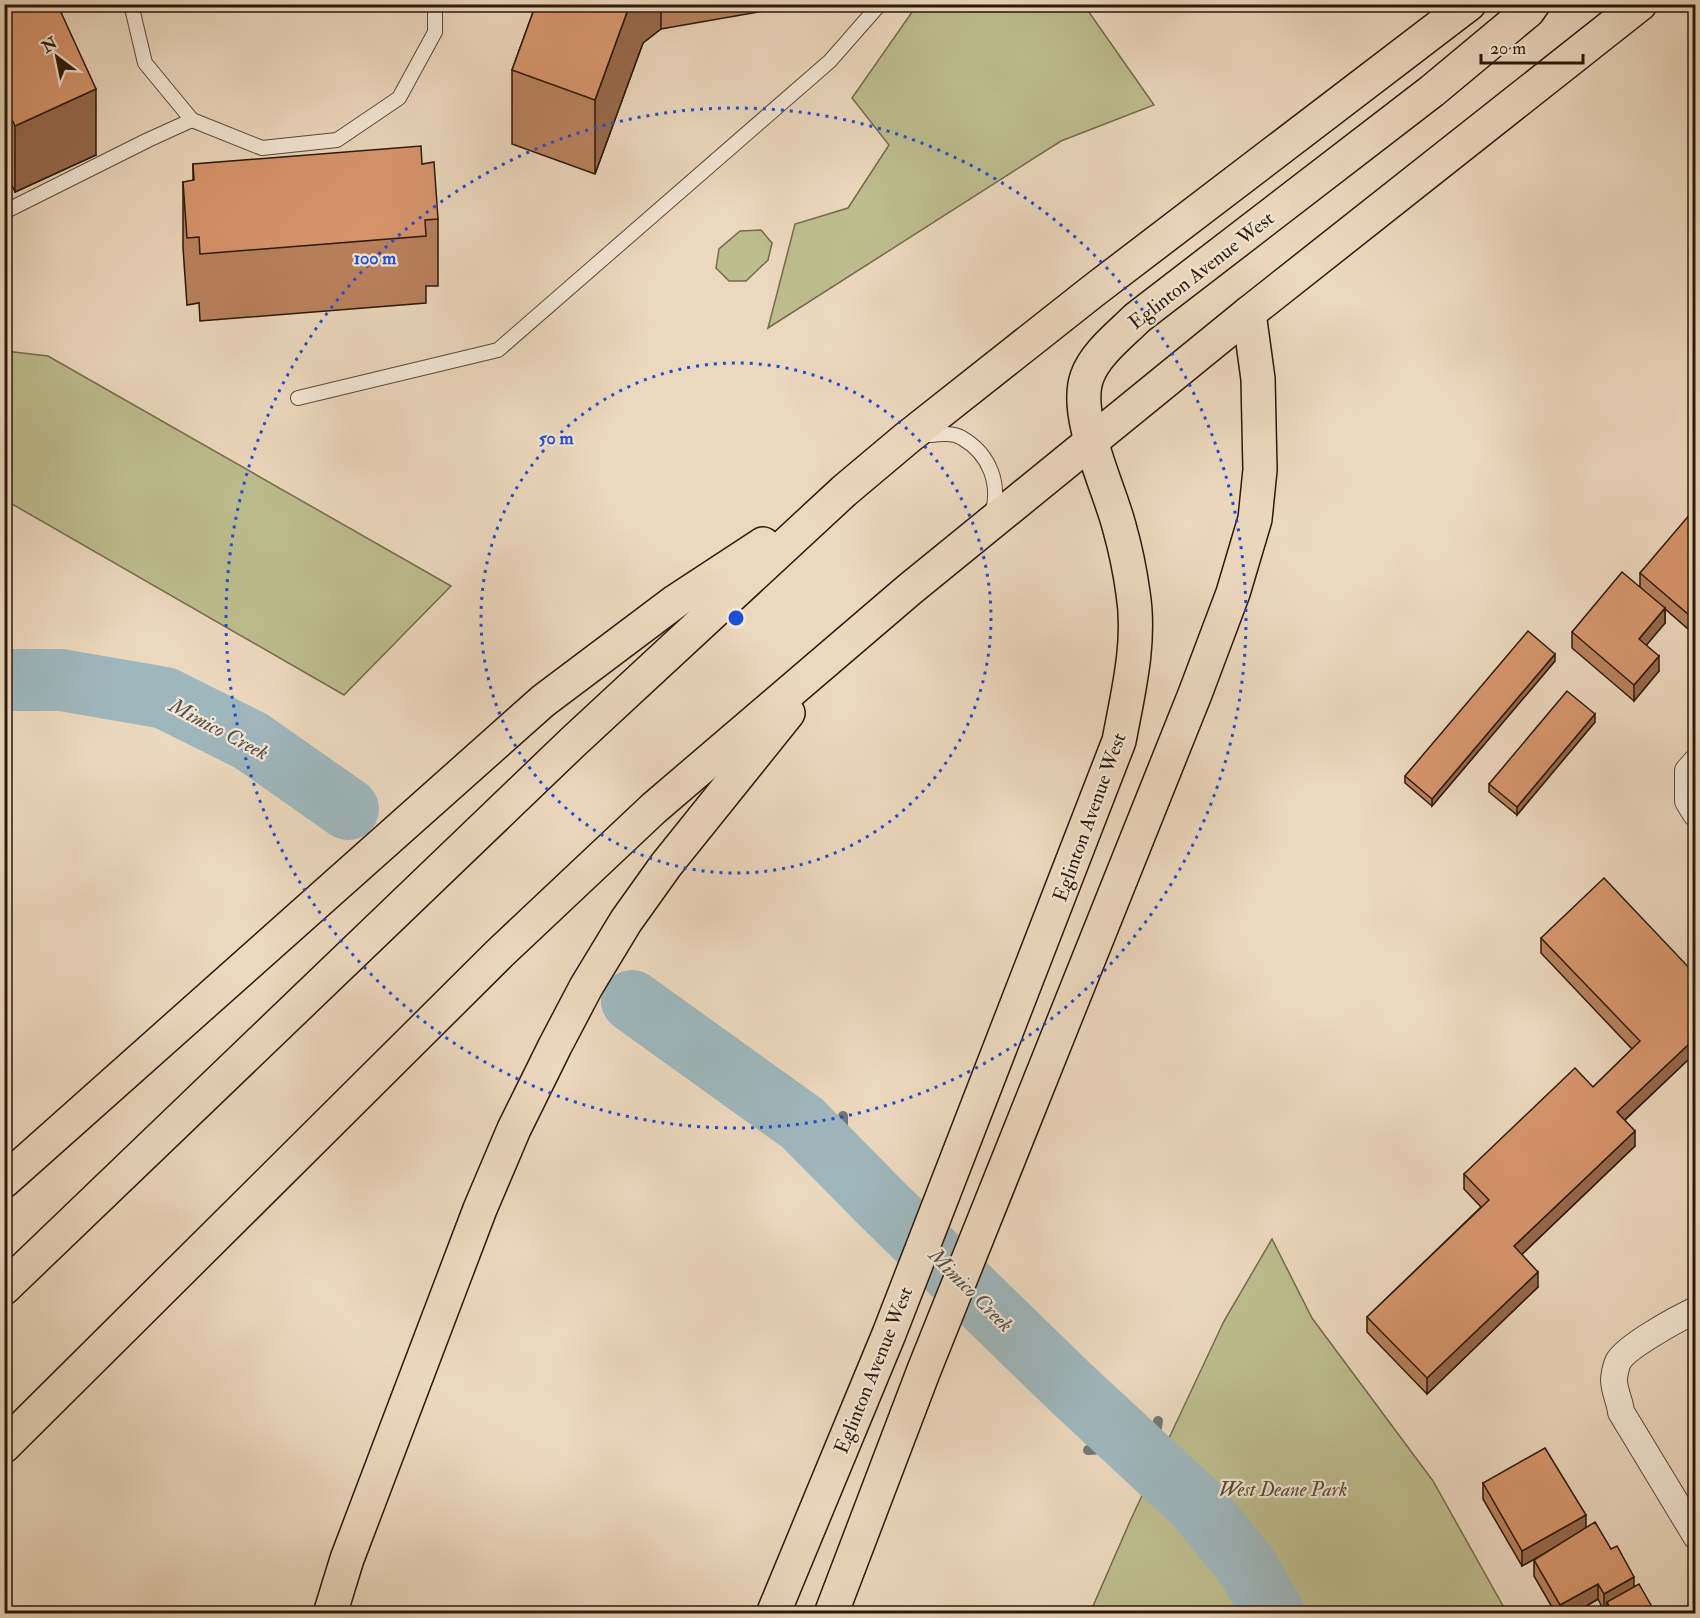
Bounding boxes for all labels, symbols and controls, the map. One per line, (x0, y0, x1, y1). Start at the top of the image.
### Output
north arrow (27, 27, 87, 87)
scale bar (1481, 27, 1583, 65)
text: N (37, 32, 62, 58)
text: 20 m (1490, 37, 1526, 60)
street label: Eglinton Avenue West (1124, 205, 1279, 335)
text: 100 m (354, 247, 397, 270)
text: 50 m (539, 427, 574, 450)
centre of rings (726, 608, 746, 628)
water label: Mimico Creek (163, 691, 273, 767)
street label: Eglinton Avenue West (1047, 729, 1132, 905)
water label: Mimico Creek (921, 1241, 1019, 1338)
street label: Eglinton Avenue West (829, 1283, 919, 1457)
park label: West Deane Park (1219, 1477, 1347, 1502)

